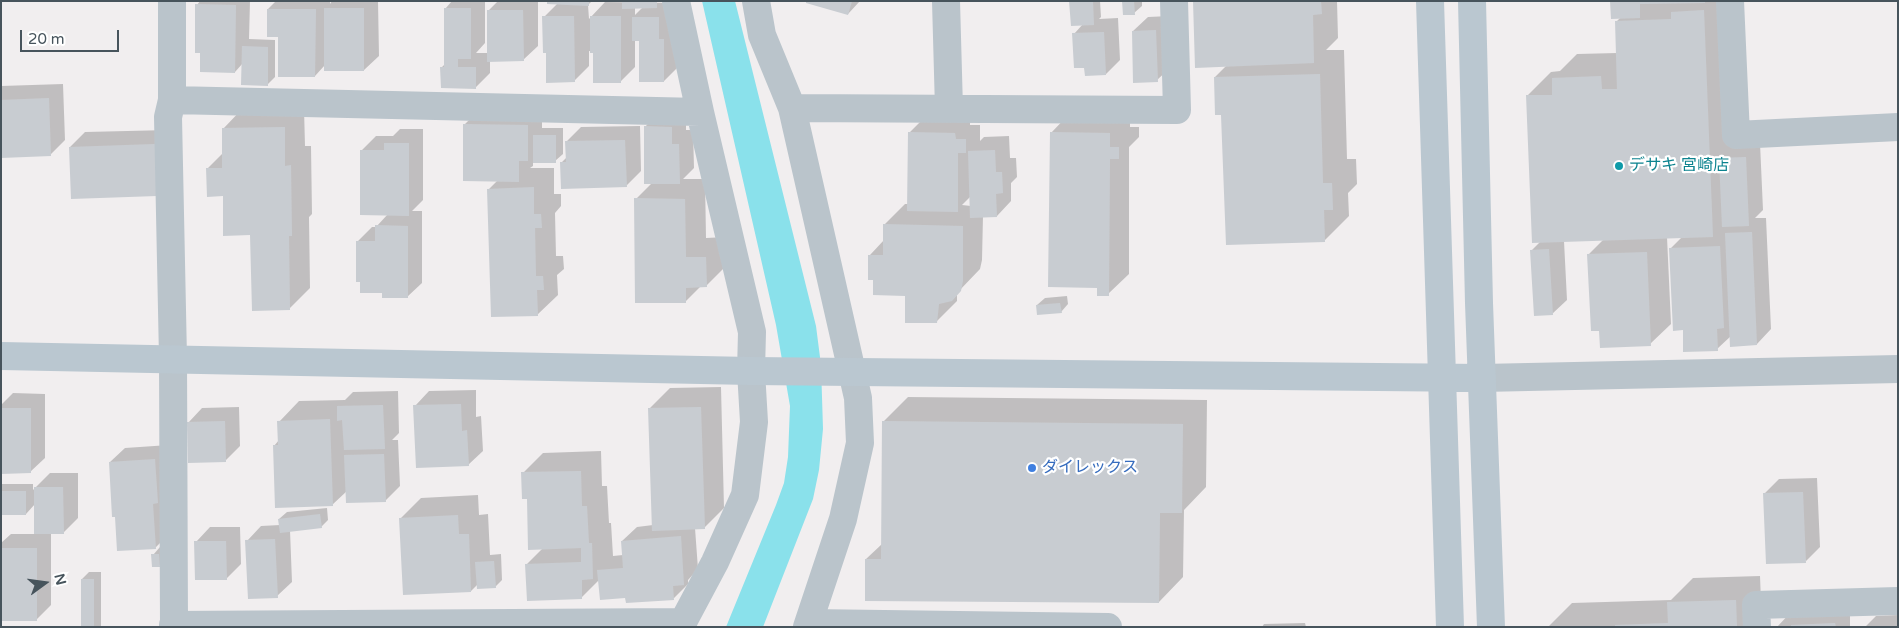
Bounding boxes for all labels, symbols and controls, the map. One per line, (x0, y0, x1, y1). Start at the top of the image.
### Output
scale bar (22, 20, 121, 52)
text: 20 m (28, 30, 65, 48)
place label: デサキ 宮崎店 (1629, 156, 1729, 176)
marker: デサキ 宮崎店 (1613, 160, 1625, 172)
place label: ダイレックス (1042, 458, 1138, 478)
marker: ダイレックス (1026, 462, 1038, 474)
north arrow (20, 558, 70, 608)
text: N (50, 572, 70, 587)

